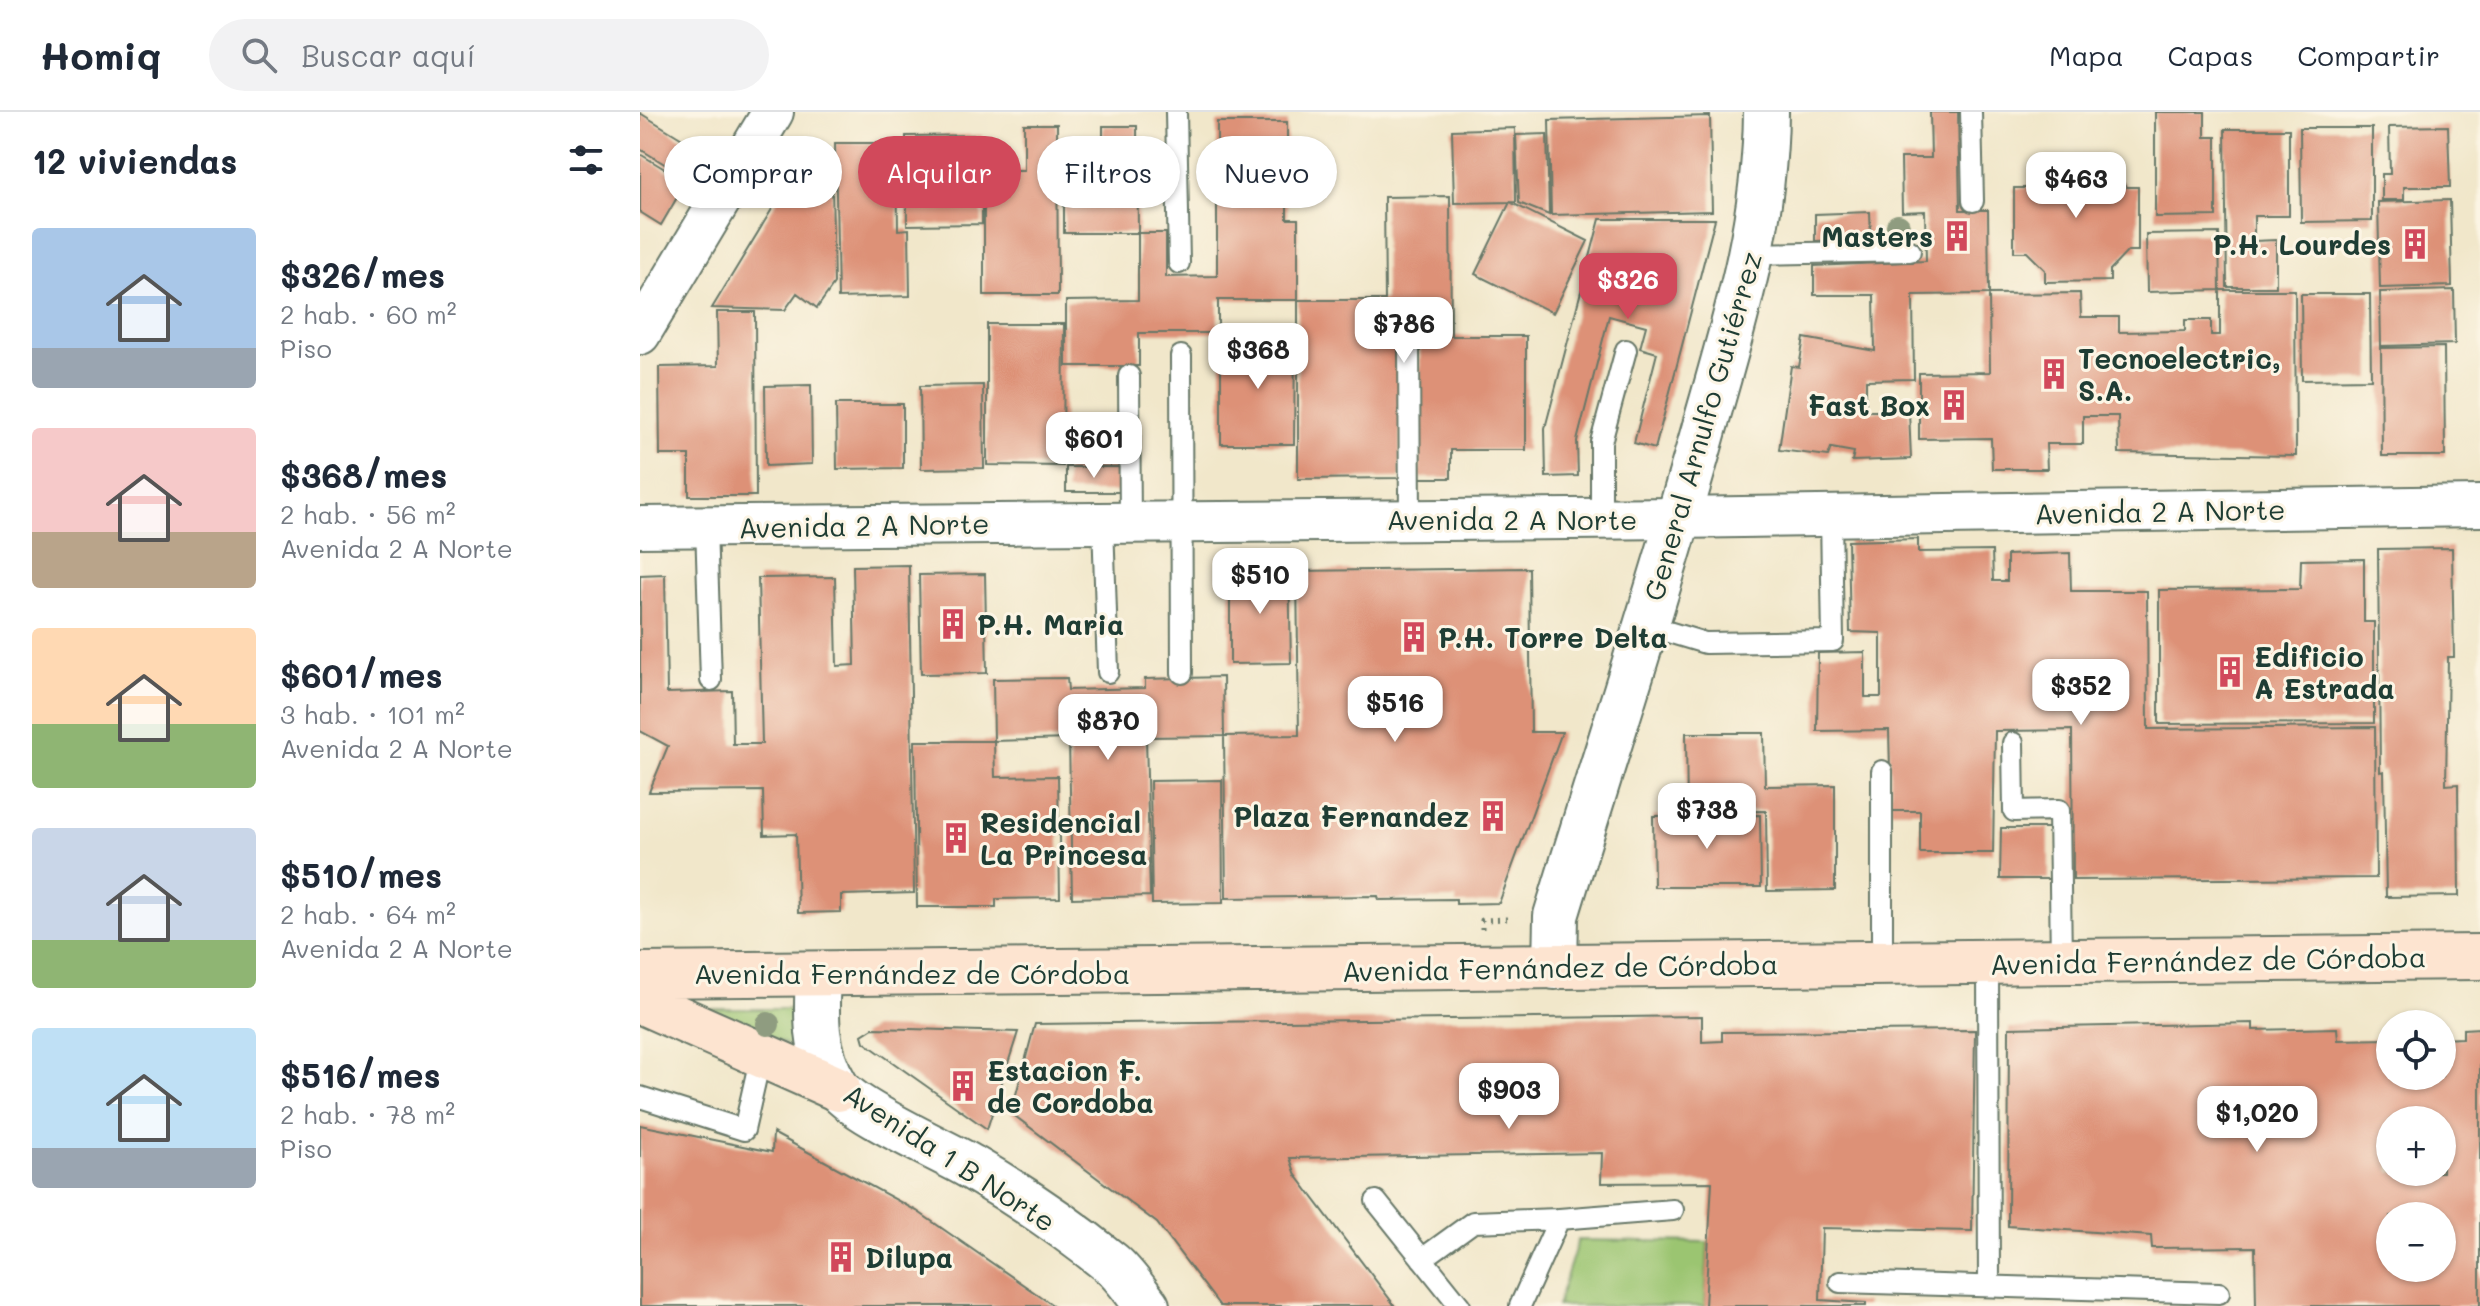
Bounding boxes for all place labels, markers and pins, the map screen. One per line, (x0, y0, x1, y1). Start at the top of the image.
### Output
pin: $463 (2029, 152, 2123, 220)
place label: Masters (1821, 218, 1933, 254)
building icon: Masters (1940, 219, 1974, 253)
place label: P.H. Lourdes (2212, 226, 2391, 262)
building icon: P.H. Lourdes (2398, 227, 2432, 261)
pin: $326 (1581, 253, 1675, 321)
pin: $786 (1357, 297, 1451, 365)
pin: $368 (1211, 323, 1305, 391)
place label: Tecnoelectric, S.A. (2078, 340, 2281, 408)
building icon: Tecnoelectric, S.A. (2037, 357, 2071, 391)
place label: Fast Box (1808, 387, 1930, 423)
building icon: Fast Box (1937, 388, 1971, 422)
pin: $601 (1047, 412, 1141, 480)
pin: $510 (1213, 548, 1307, 616)
place label: P.H. Maria (977, 606, 1124, 642)
building icon: P.H. Maria (936, 607, 970, 641)
place label: P.H. Torre Delta (1438, 619, 1668, 655)
building icon: P.H. Torre Delta (1397, 620, 1431, 654)
place label: Edificio A Estrada (2254, 638, 2395, 706)
building icon: Edificio A Estrada (2213, 655, 2247, 689)
pin: $352 (2034, 659, 2128, 727)
pin: $516 (1348, 676, 1442, 744)
pin: $870 (1061, 694, 1155, 762)
pin: $738 (1660, 783, 1754, 851)
place label: Plaza Fernandez (1233, 798, 1469, 834)
building icon: Plaza Fernandez (1476, 799, 1510, 833)
place label: Residencial La Princesa (980, 804, 1148, 872)
building icon: Residencial La Princesa (939, 821, 973, 855)
place label: Estacion F. de Cordoba (987, 1052, 1154, 1120)
pin: $903 (1462, 1063, 1556, 1131)
building icon: Estacion F. de Cordoba (946, 1069, 980, 1103)
pin: $1,020 (2192, 1086, 2322, 1154)
place label: Dilupa (865, 1239, 953, 1275)
building icon: Dilupa (824, 1240, 858, 1274)

